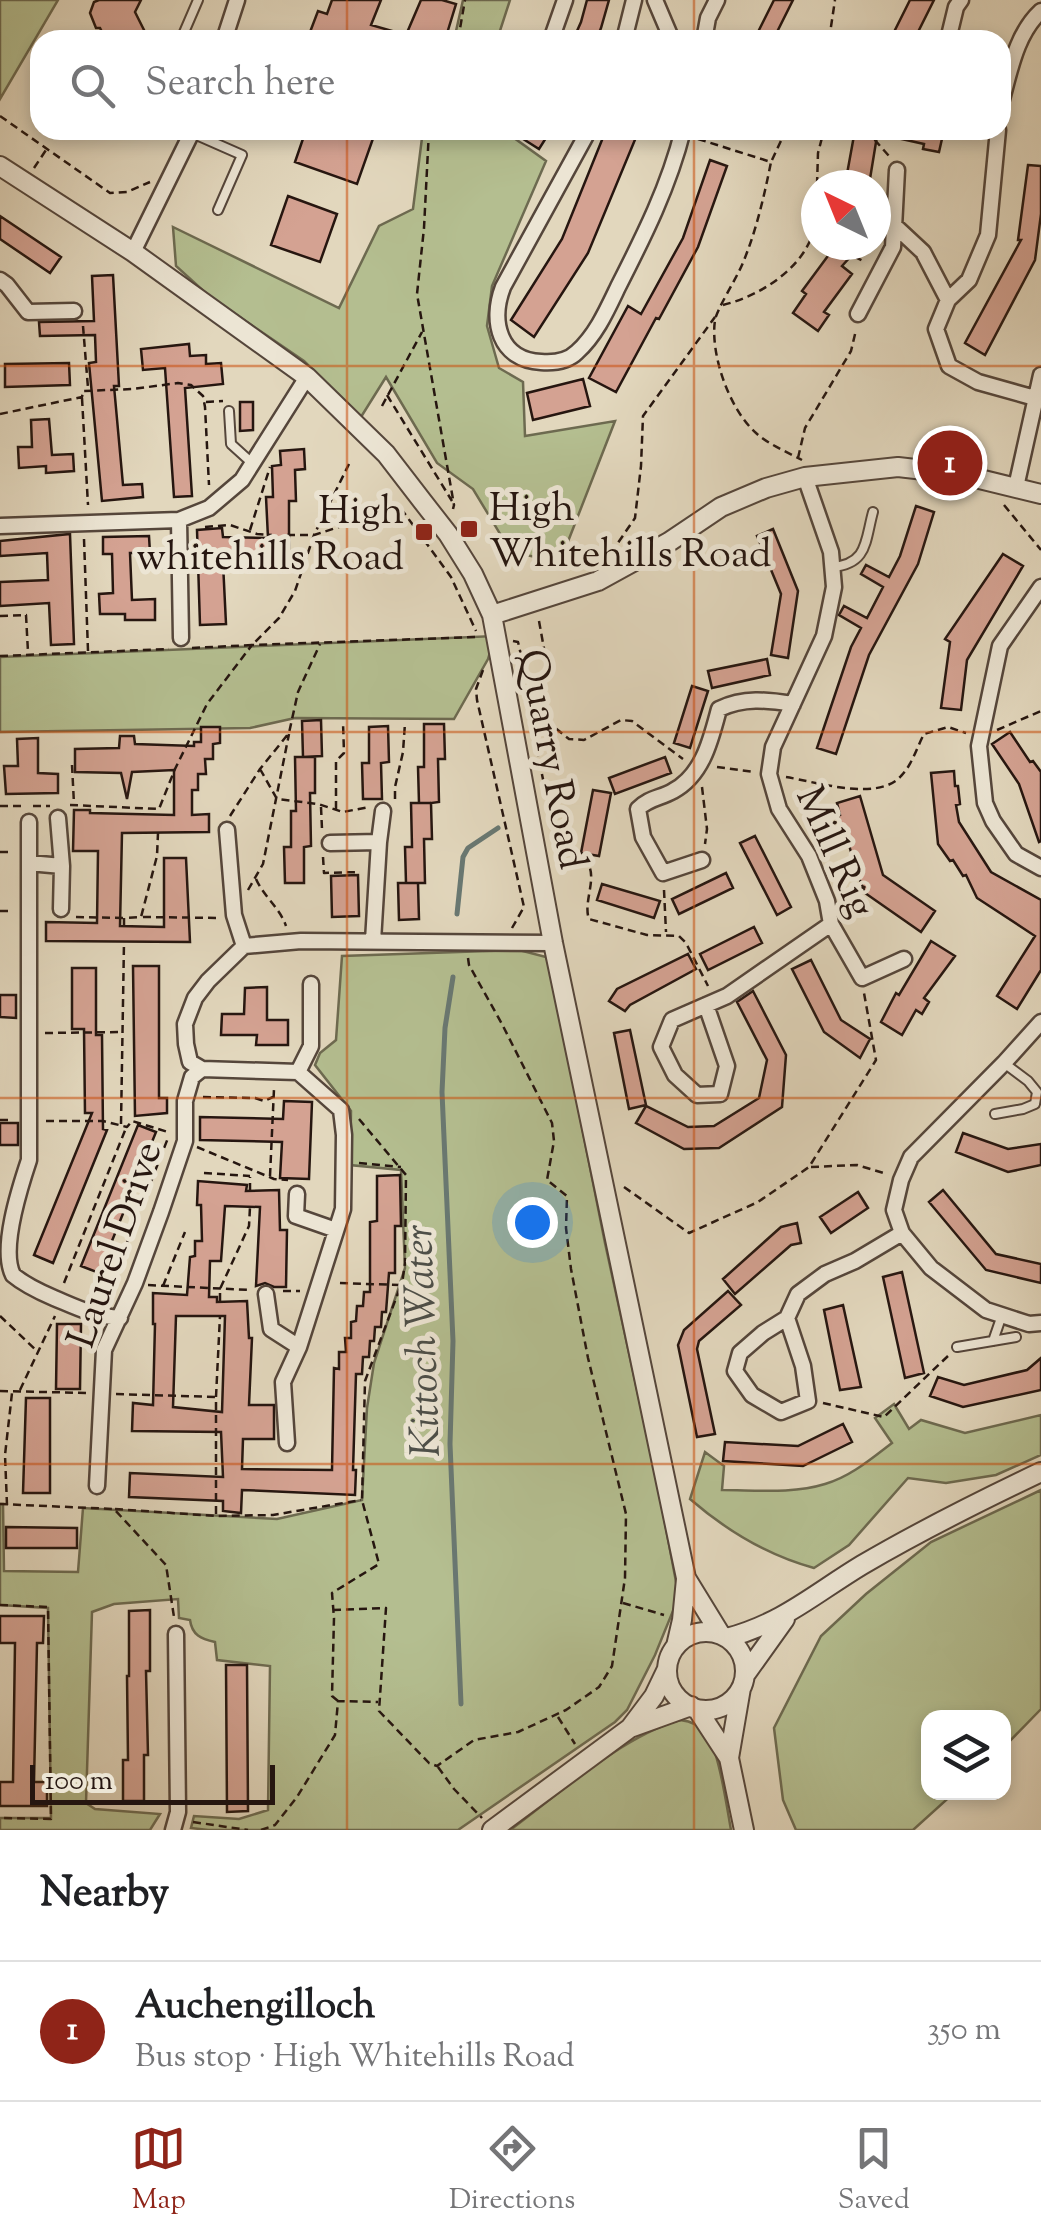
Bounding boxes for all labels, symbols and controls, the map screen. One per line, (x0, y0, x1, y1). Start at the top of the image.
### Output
search box (30, 30, 1011, 140)
icon: search (65, 58, 120, 113)
text: Search here (145, 58, 336, 112)
north arrow (801, 170, 891, 260)
pin: 1 (918, 426, 982, 500)
place label: High Whitehills Road (489, 482, 771, 585)
place label: High whitehills Road (136, 485, 404, 588)
marker: High Whitehills Road (458, 518, 480, 540)
marker: High whitehills Road (413, 521, 435, 543)
street label: Quarry Road (500, 645, 599, 875)
street label: Mill Rig (779, 778, 887, 928)
street label: Laurel Drive (55, 1135, 179, 1356)
your location (507, 1197, 558, 1248)
water label: Kittoch Water (391, 1223, 459, 1458)
map controls (921, 1710, 1011, 1800)
button: layers (921, 1710, 1011, 1800)
scale bar (30, 1760, 275, 1804)
text: 100 m (45, 1762, 113, 1802)
text: Nearby (40, 1865, 169, 1925)
text: Auchengilloch (135, 1981, 375, 2035)
text: 1 (67, 2008, 78, 2054)
text: 350 m (927, 2008, 1001, 2054)
text: Bus stop · High Whitehills Road (135, 2035, 575, 2081)
tab: Map (131, 2121, 186, 2221)
tab: Directions (449, 2121, 575, 2221)
tab: Saved (838, 2121, 910, 2221)

